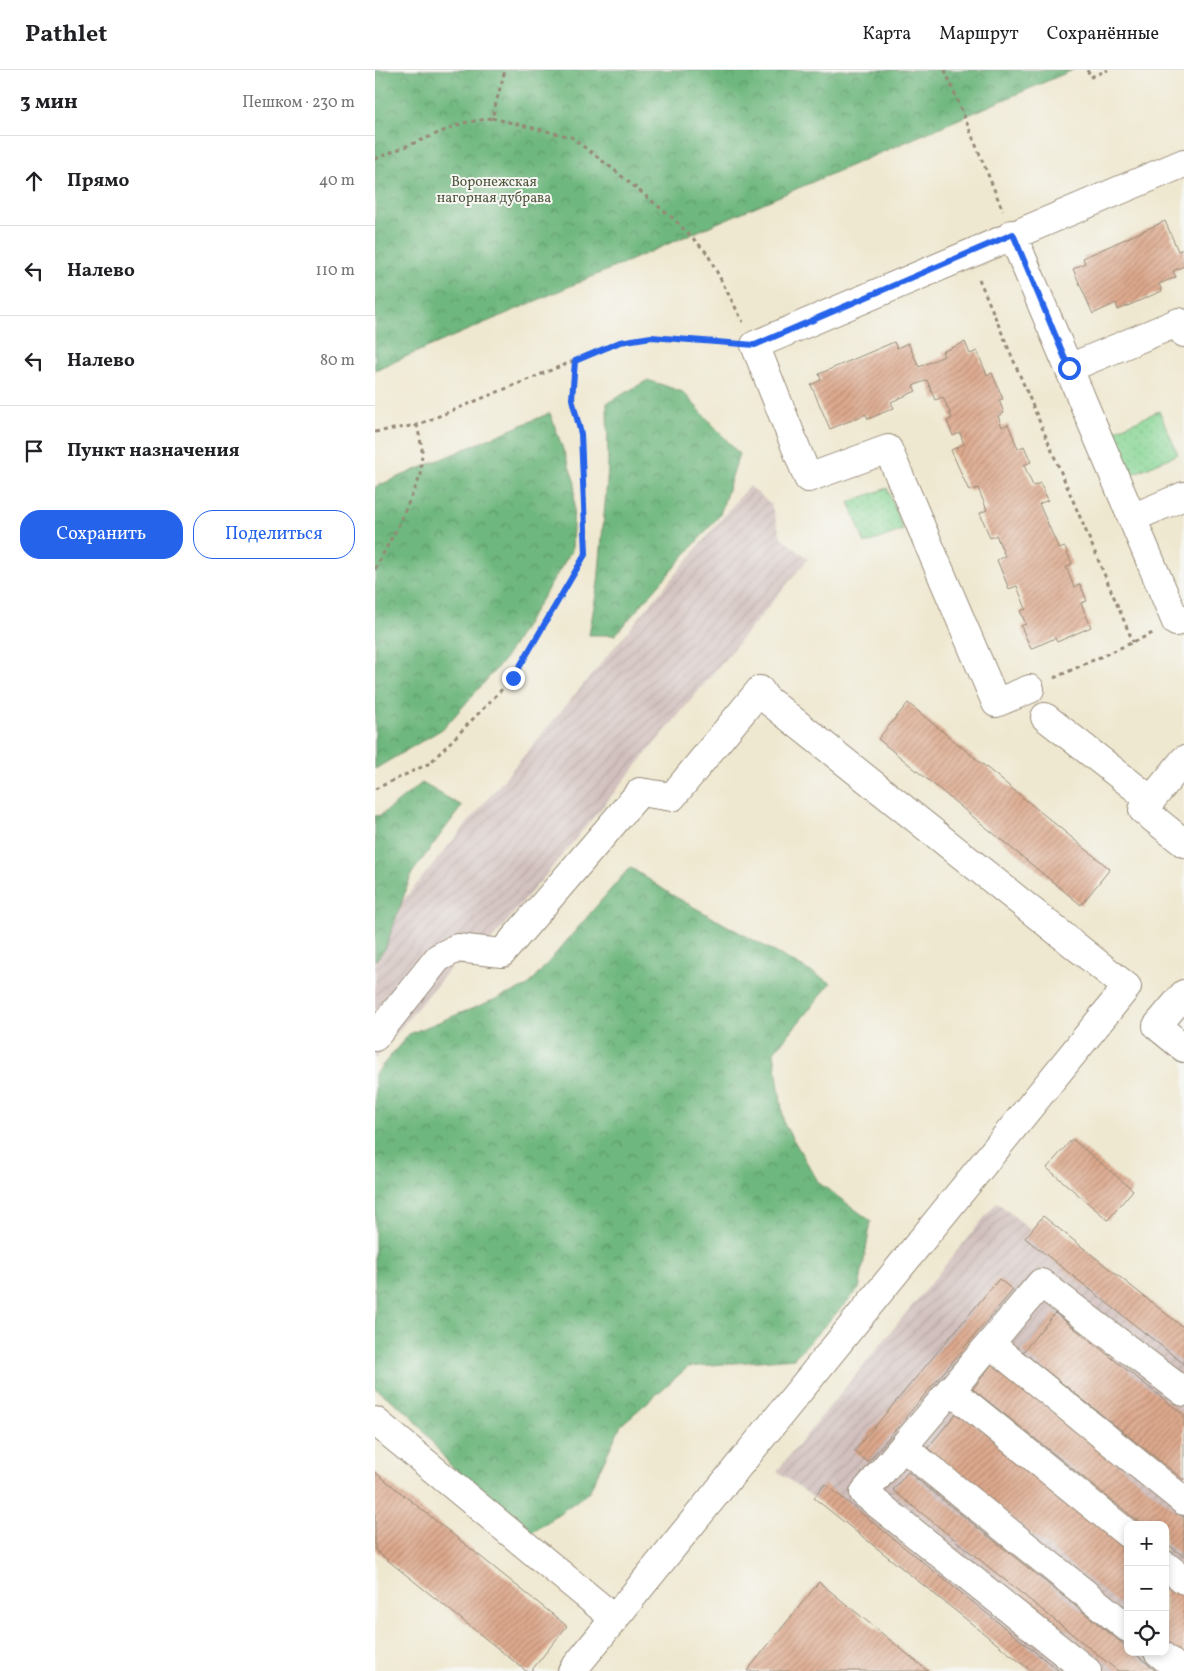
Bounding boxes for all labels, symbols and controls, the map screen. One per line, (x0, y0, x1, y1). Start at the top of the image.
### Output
text: Pathlet (25, 18, 107, 52)
text: Карта (862, 22, 911, 47)
text: Маршрут (939, 22, 1019, 47)
text: Сохранённые (1047, 22, 1159, 47)
text: 3 мин (20, 88, 78, 117)
text: Пешком · 230 m (242, 92, 355, 114)
icon: ahead (20, 167, 48, 195)
text: Прямо (67, 168, 129, 194)
text: 40 m (319, 170, 355, 192)
park label: Воронежская нагорная дубрава (437, 173, 551, 208)
icon: left (20, 257, 48, 285)
text: Налево (67, 258, 135, 284)
text: 110 m (316, 260, 355, 282)
icon: left (20, 347, 48, 375)
text: Налево (67, 348, 135, 374)
text: 80 m (320, 350, 355, 372)
route start (1058, 357, 1081, 380)
icon: arrive (20, 437, 48, 465)
text: Пункт назначения (67, 438, 240, 464)
button: Сохранить (20, 510, 183, 559)
button: Поделиться (193, 510, 355, 559)
route end (502, 667, 525, 690)
map controls (1124, 1521, 1169, 1656)
button: + (1124, 1521, 1169, 1566)
button: − (1124, 1566, 1169, 1611)
button: locate (1124, 1611, 1169, 1656)

